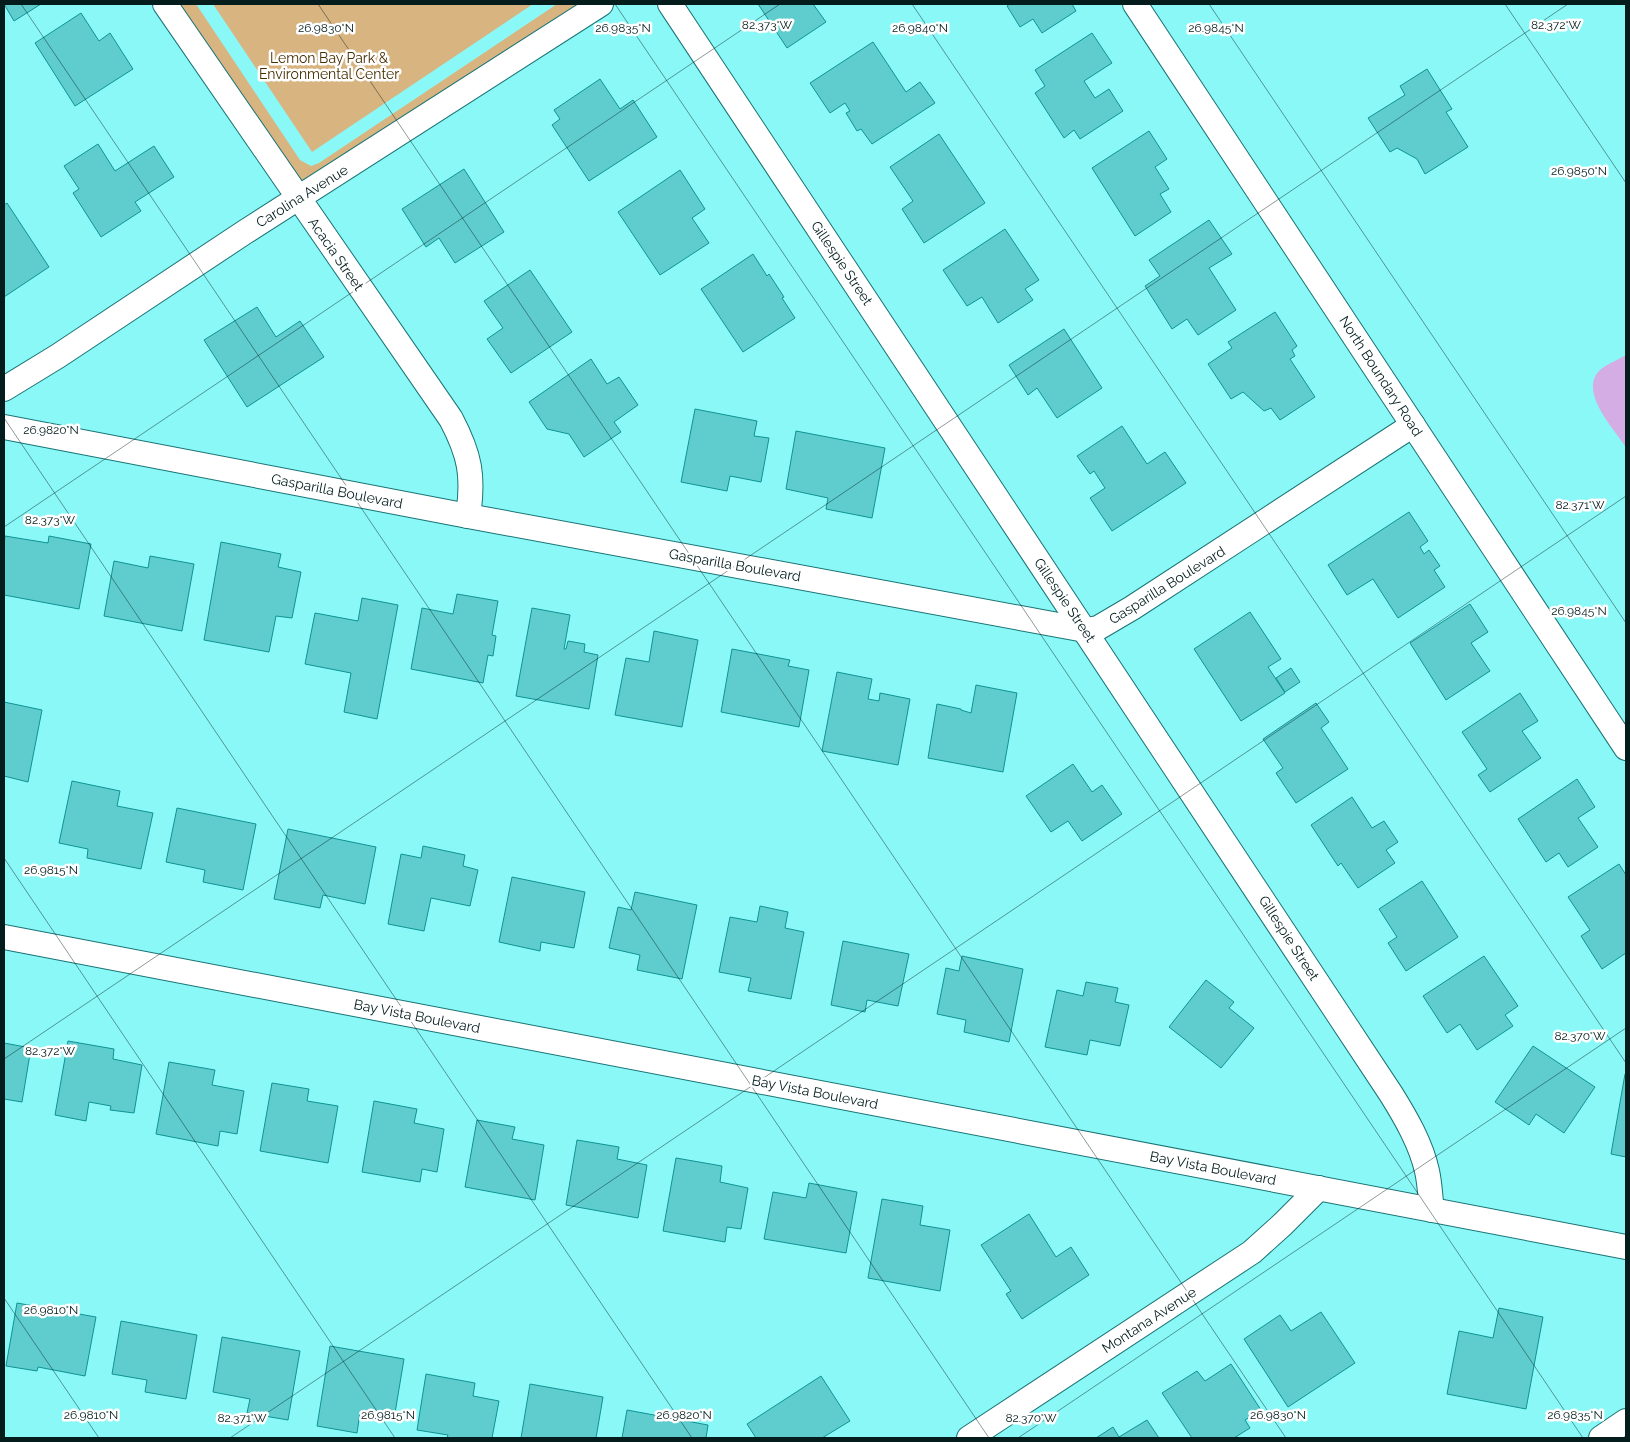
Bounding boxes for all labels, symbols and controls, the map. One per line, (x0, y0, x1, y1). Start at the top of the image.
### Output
text: 82.373°W (742, 18, 793, 32)
text: 82.372°W (1531, 18, 1582, 32)
text: 26.9830°N (298, 21, 354, 35)
text: 26.9835°N (595, 21, 651, 35)
text: 26.9840°N (892, 21, 948, 35)
text: 26.9845°N (1188, 21, 1244, 35)
park label: Lemon Bay Park & Environmental Center (259, 50, 399, 82)
street label: Carolina Avenue (253, 161, 351, 231)
text: 26.9850°N (1551, 164, 1607, 178)
street label: Acacia Street (305, 214, 367, 294)
street label: Gillespie Street (808, 218, 876, 308)
street label: North Boundary Road (1336, 313, 1426, 439)
text: 26.9820°N (23, 423, 79, 437)
street label: Gasparilla Boulevard (270, 470, 404, 512)
text: 82.371°W (1555, 498, 1605, 512)
text: 82.373°W (25, 513, 76, 527)
street label: Gasparilla Boulevard (1106, 543, 1228, 627)
street label: Gasparilla Boulevard (668, 546, 802, 584)
street label: Gillespie Street (1031, 555, 1099, 645)
text: 26.9845°N (1551, 604, 1607, 618)
text: 26.9815°N (24, 863, 78, 877)
street label: Gillespie Street (1256, 893, 1323, 984)
street label: Bay Vista Boulevard (352, 996, 482, 1036)
text: 82.370°W (1554, 1029, 1606, 1043)
text: 82.372°W (25, 1044, 76, 1058)
street label: Bay Vista Boulevard (750, 1072, 880, 1112)
street label: Bay Vista Boulevard (1148, 1148, 1278, 1188)
street label: Montana Avenue (1099, 1284, 1199, 1356)
text: 26.9810°N (24, 1303, 78, 1317)
text: 26.9810°N (64, 1408, 118, 1422)
text: 26.9815°N (361, 1408, 415, 1422)
text: 26.9820°N (656, 1408, 712, 1422)
text: 26.9830°N (1250, 1408, 1306, 1422)
text: 26.9835°N (1547, 1408, 1603, 1422)
text: 82.371°W (217, 1411, 267, 1425)
text: 82.370°W (1005, 1411, 1057, 1425)

